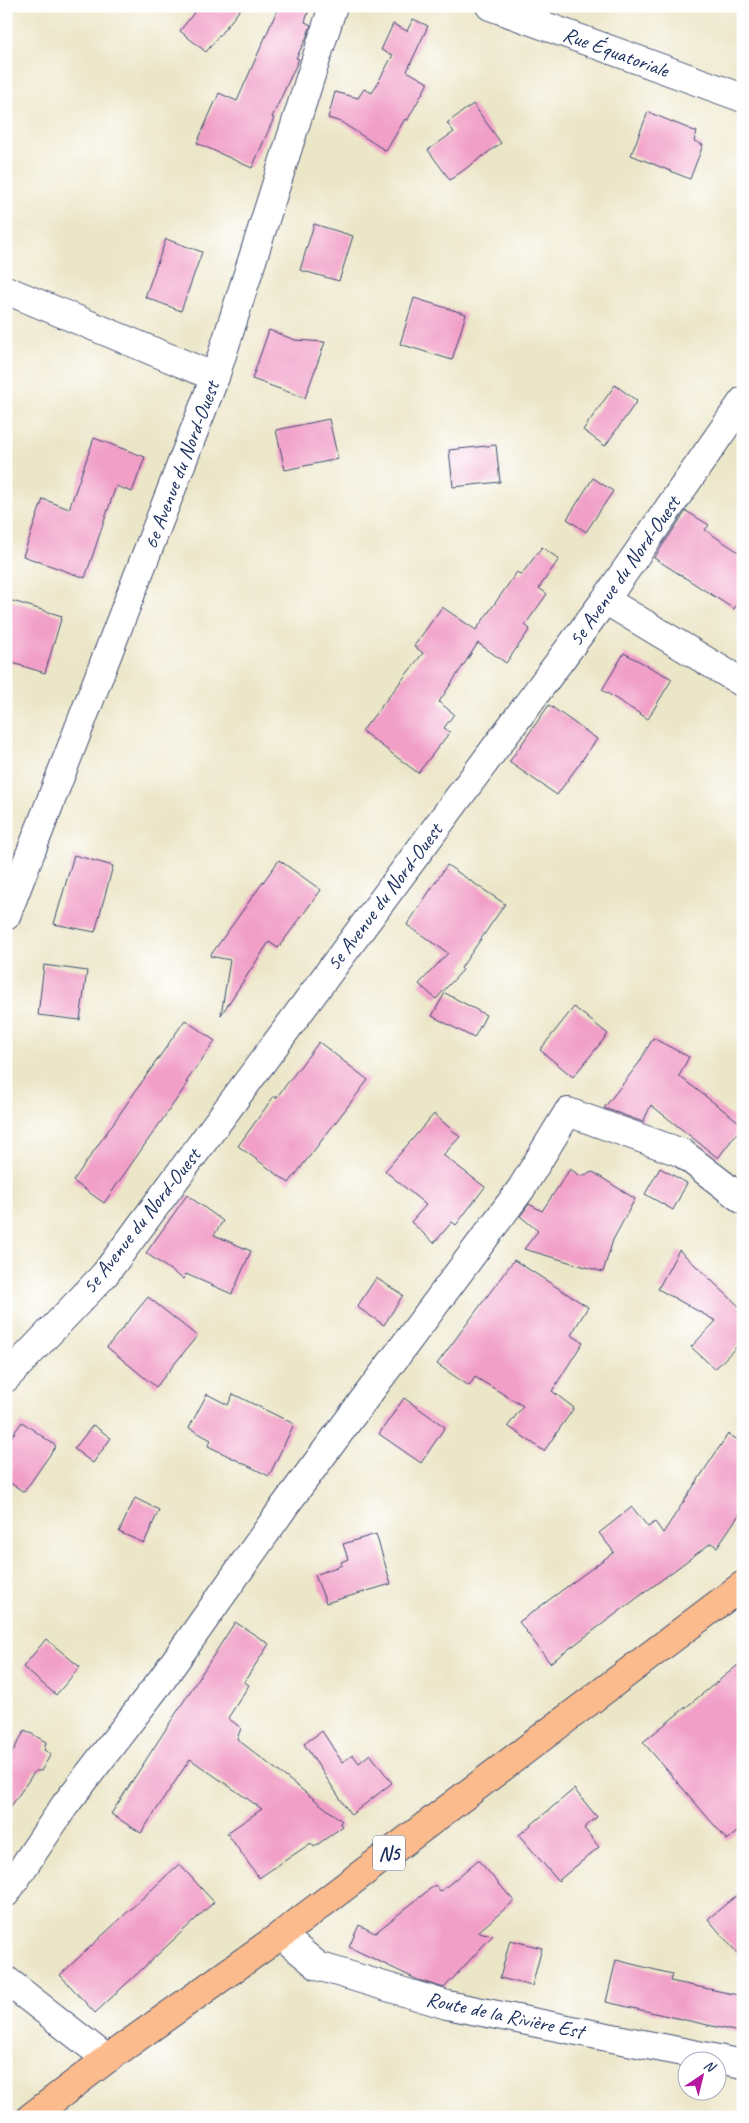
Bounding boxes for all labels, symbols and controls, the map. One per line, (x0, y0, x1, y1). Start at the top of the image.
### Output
street label: Rue Équatoriale (560, 21, 673, 83)
street label: 6e Avenue du Nord-Ouest (137, 376, 226, 553)
street label: 5e Avenue du Nord-Ouest (562, 489, 687, 651)
street label: 5e Avenue du Nord-Ouest (320, 817, 449, 976)
street label: 5e Avenue du Nord-Ouest (76, 1141, 207, 1299)
road number: N5 (373, 1836, 405, 1870)
street label: Route de la Rivière Est (424, 1986, 589, 2045)
north arrow (676, 2050, 726, 2100)
text: N (701, 2056, 720, 2077)

